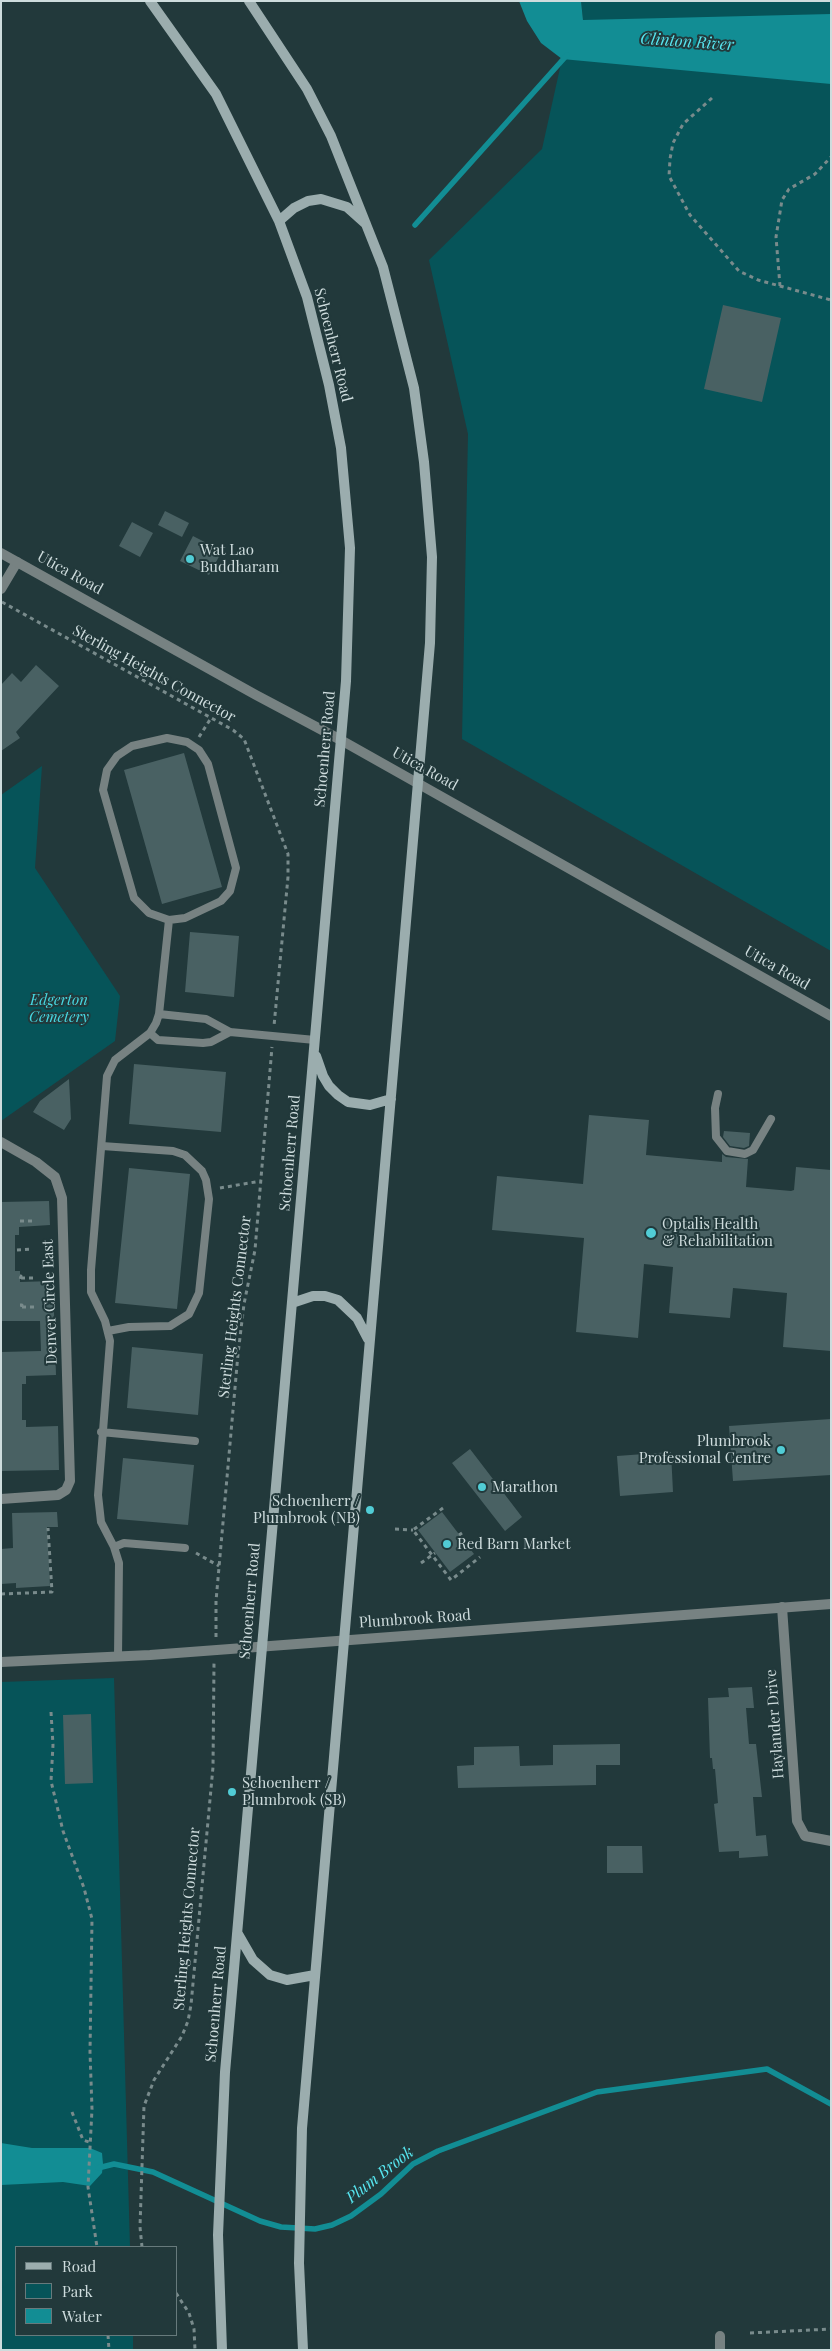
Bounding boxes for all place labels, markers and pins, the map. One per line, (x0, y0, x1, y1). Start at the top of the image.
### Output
place label: Wat Lao Buddharam (200, 541, 279, 576)
marker: Wat Lao Buddharam (184, 553, 196, 565)
place label: Optalis Health & Rehabilitation (662, 1215, 773, 1250)
marker: Optalis Health & Rehabilitation (644, 1226, 658, 1240)
place label: Plumbrook Professional Centre (639, 1432, 771, 1467)
marker: Plumbrook Professional Centre (775, 1444, 787, 1456)
place label: Marathon (492, 1478, 558, 1496)
marker: Marathon (476, 1481, 488, 1493)
place label: Schoenherr / Plumbrook (NB) (253, 1492, 360, 1527)
marker: Schoenherr / Plumbrook (NB) (364, 1504, 376, 1516)
place label: Red Barn Market (457, 1535, 571, 1553)
marker: Red Barn Market (441, 1538, 453, 1550)
place label: Schoenherr / Plumbrook (SB) (242, 1774, 346, 1809)
marker: Schoenherr / Plumbrook (SB) (226, 1786, 238, 1798)

